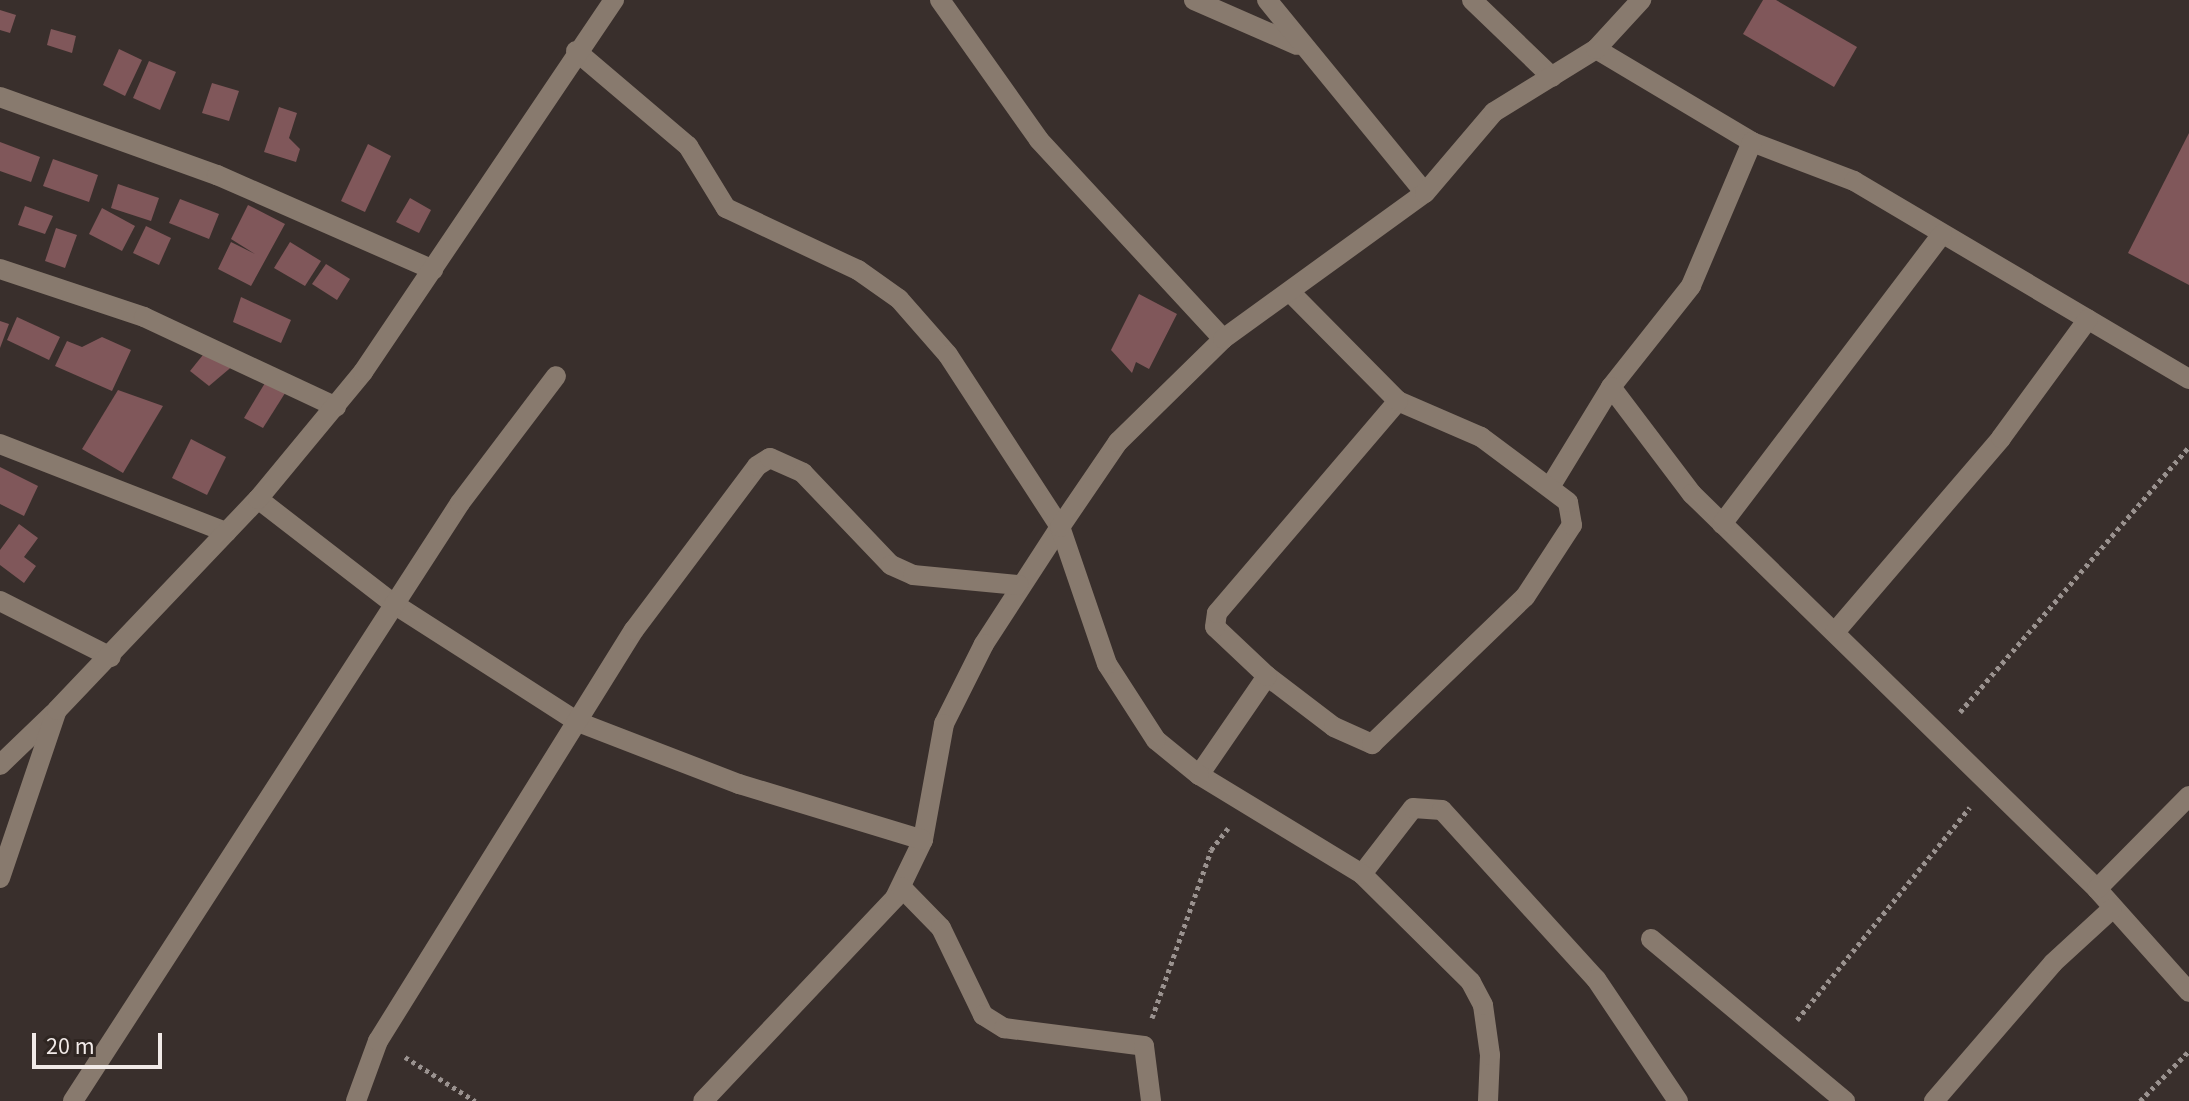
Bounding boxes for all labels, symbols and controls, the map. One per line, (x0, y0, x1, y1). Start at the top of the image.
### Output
scale bar (36, 1017, 166, 1067)
text: 20 m (46, 1029, 95, 1064)

